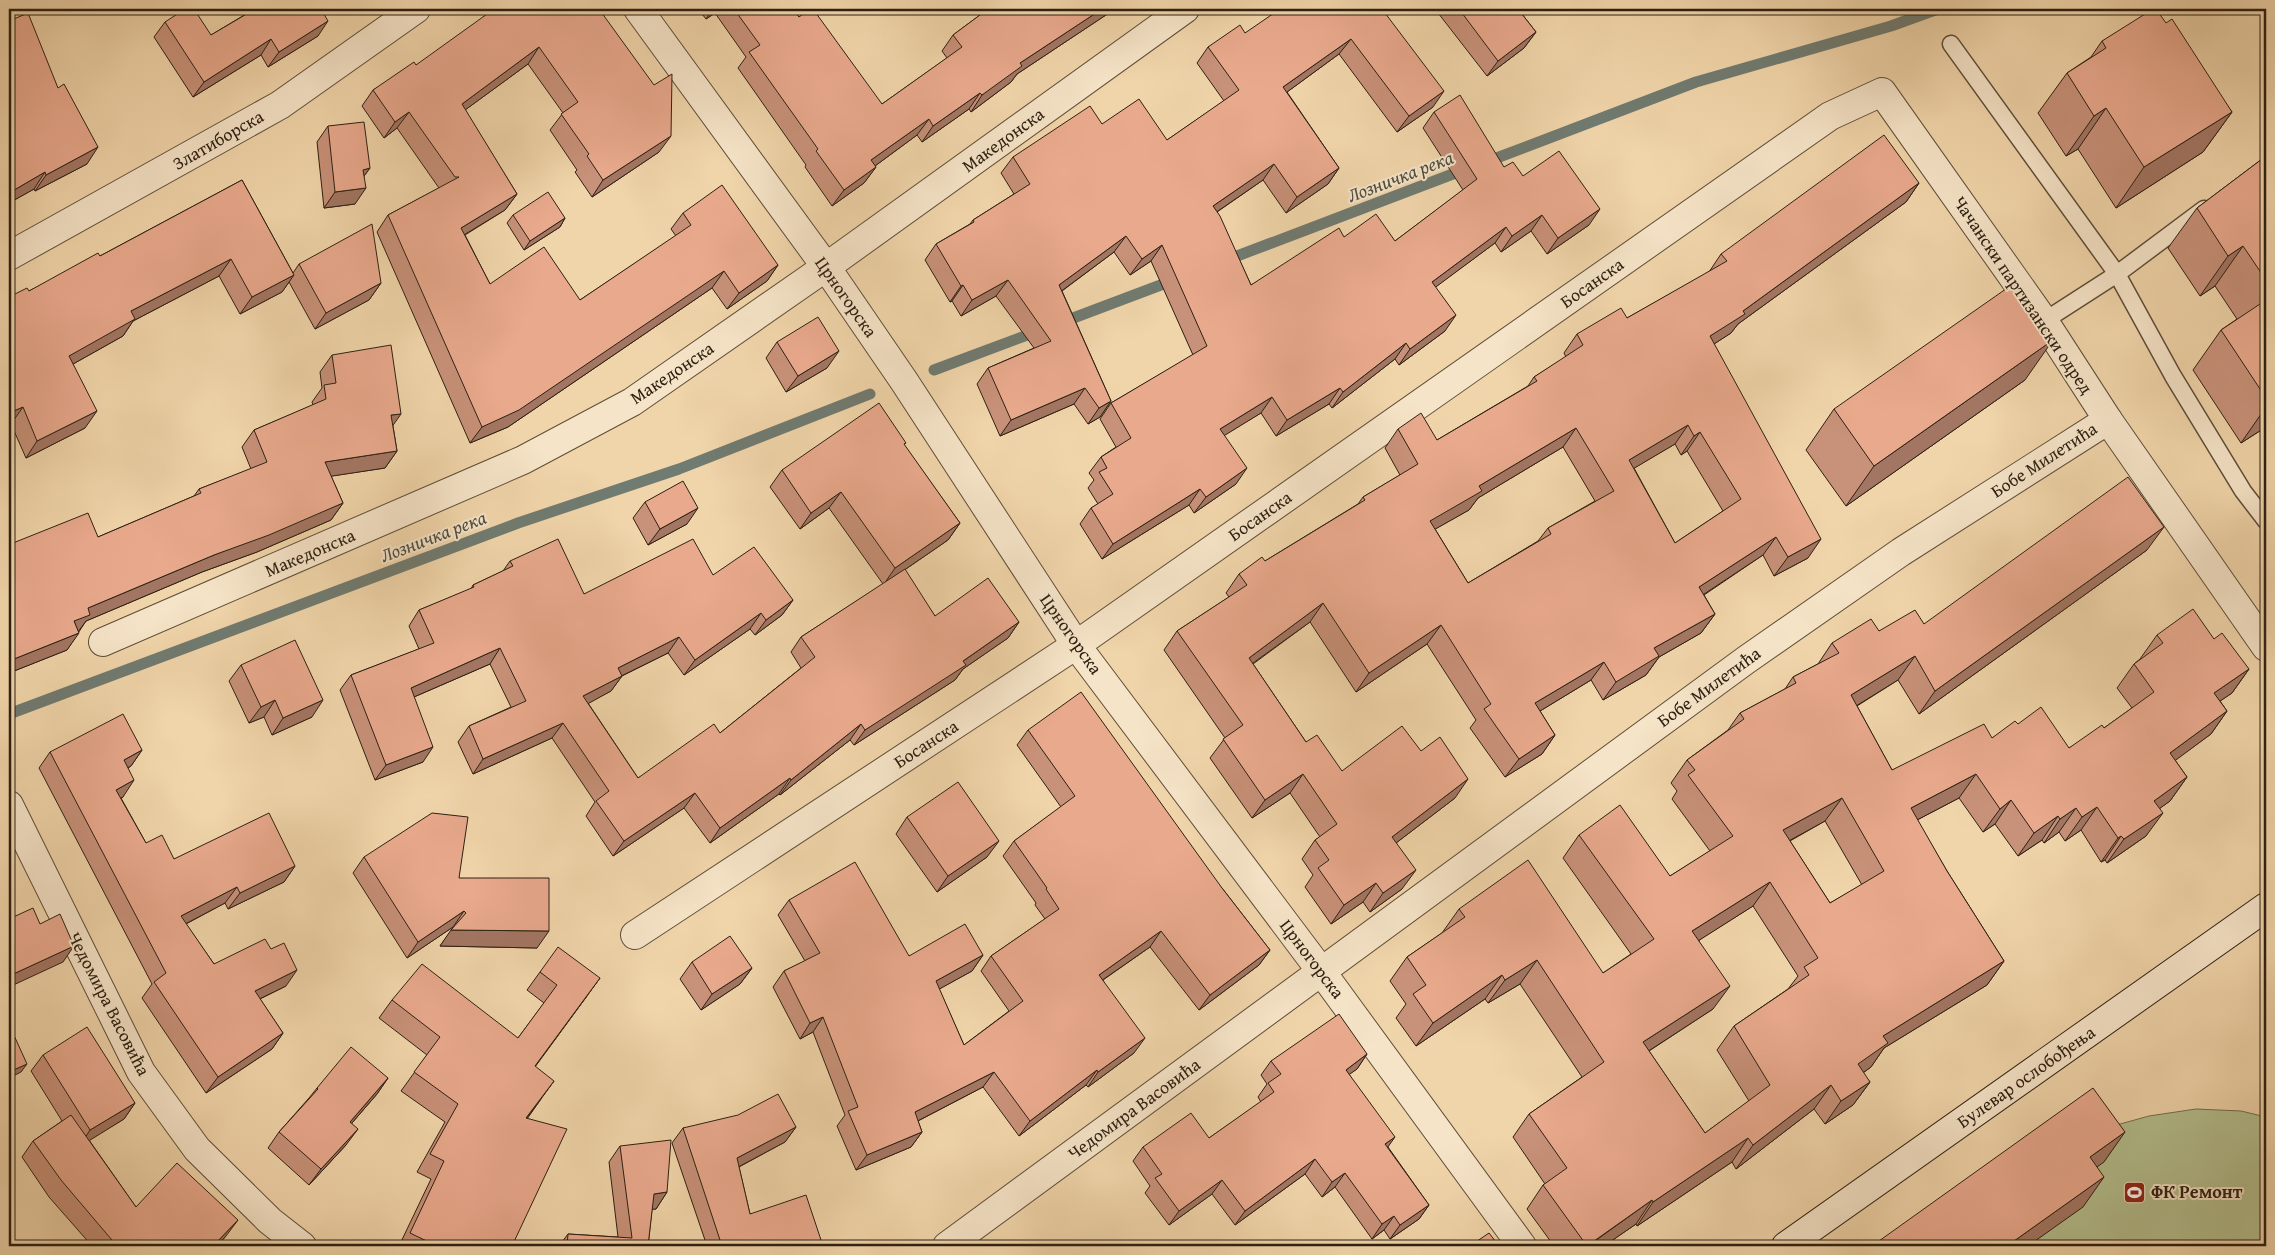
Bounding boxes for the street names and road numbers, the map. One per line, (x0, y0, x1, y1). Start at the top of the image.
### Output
street label: Македонска (956, 100, 1050, 179)
street label: Златиборска (167, 102, 269, 177)
street label: Чачански партизански одред (1947, 190, 2100, 399)
street label: Црногорска (809, 251, 885, 343)
street label: Босанска (1554, 251, 1629, 314)
street label: Македонска (624, 334, 719, 411)
street label: Бобе Милетића (1985, 415, 2103, 504)
street label: Босанска (1222, 484, 1297, 547)
street label: Македонска (260, 521, 360, 584)
street label: Црногорска (1034, 588, 1110, 680)
street label: Бобе Милетића (1651, 639, 1766, 733)
street label: Босанска (888, 712, 964, 775)
street label: Црногорска (1274, 913, 1352, 1004)
street label: Чедомира Васовића (61, 927, 158, 1081)
street label: Булевар ослобођења (1951, 1018, 2101, 1135)
street label: Чедомира Васовића (1062, 1051, 1206, 1166)

